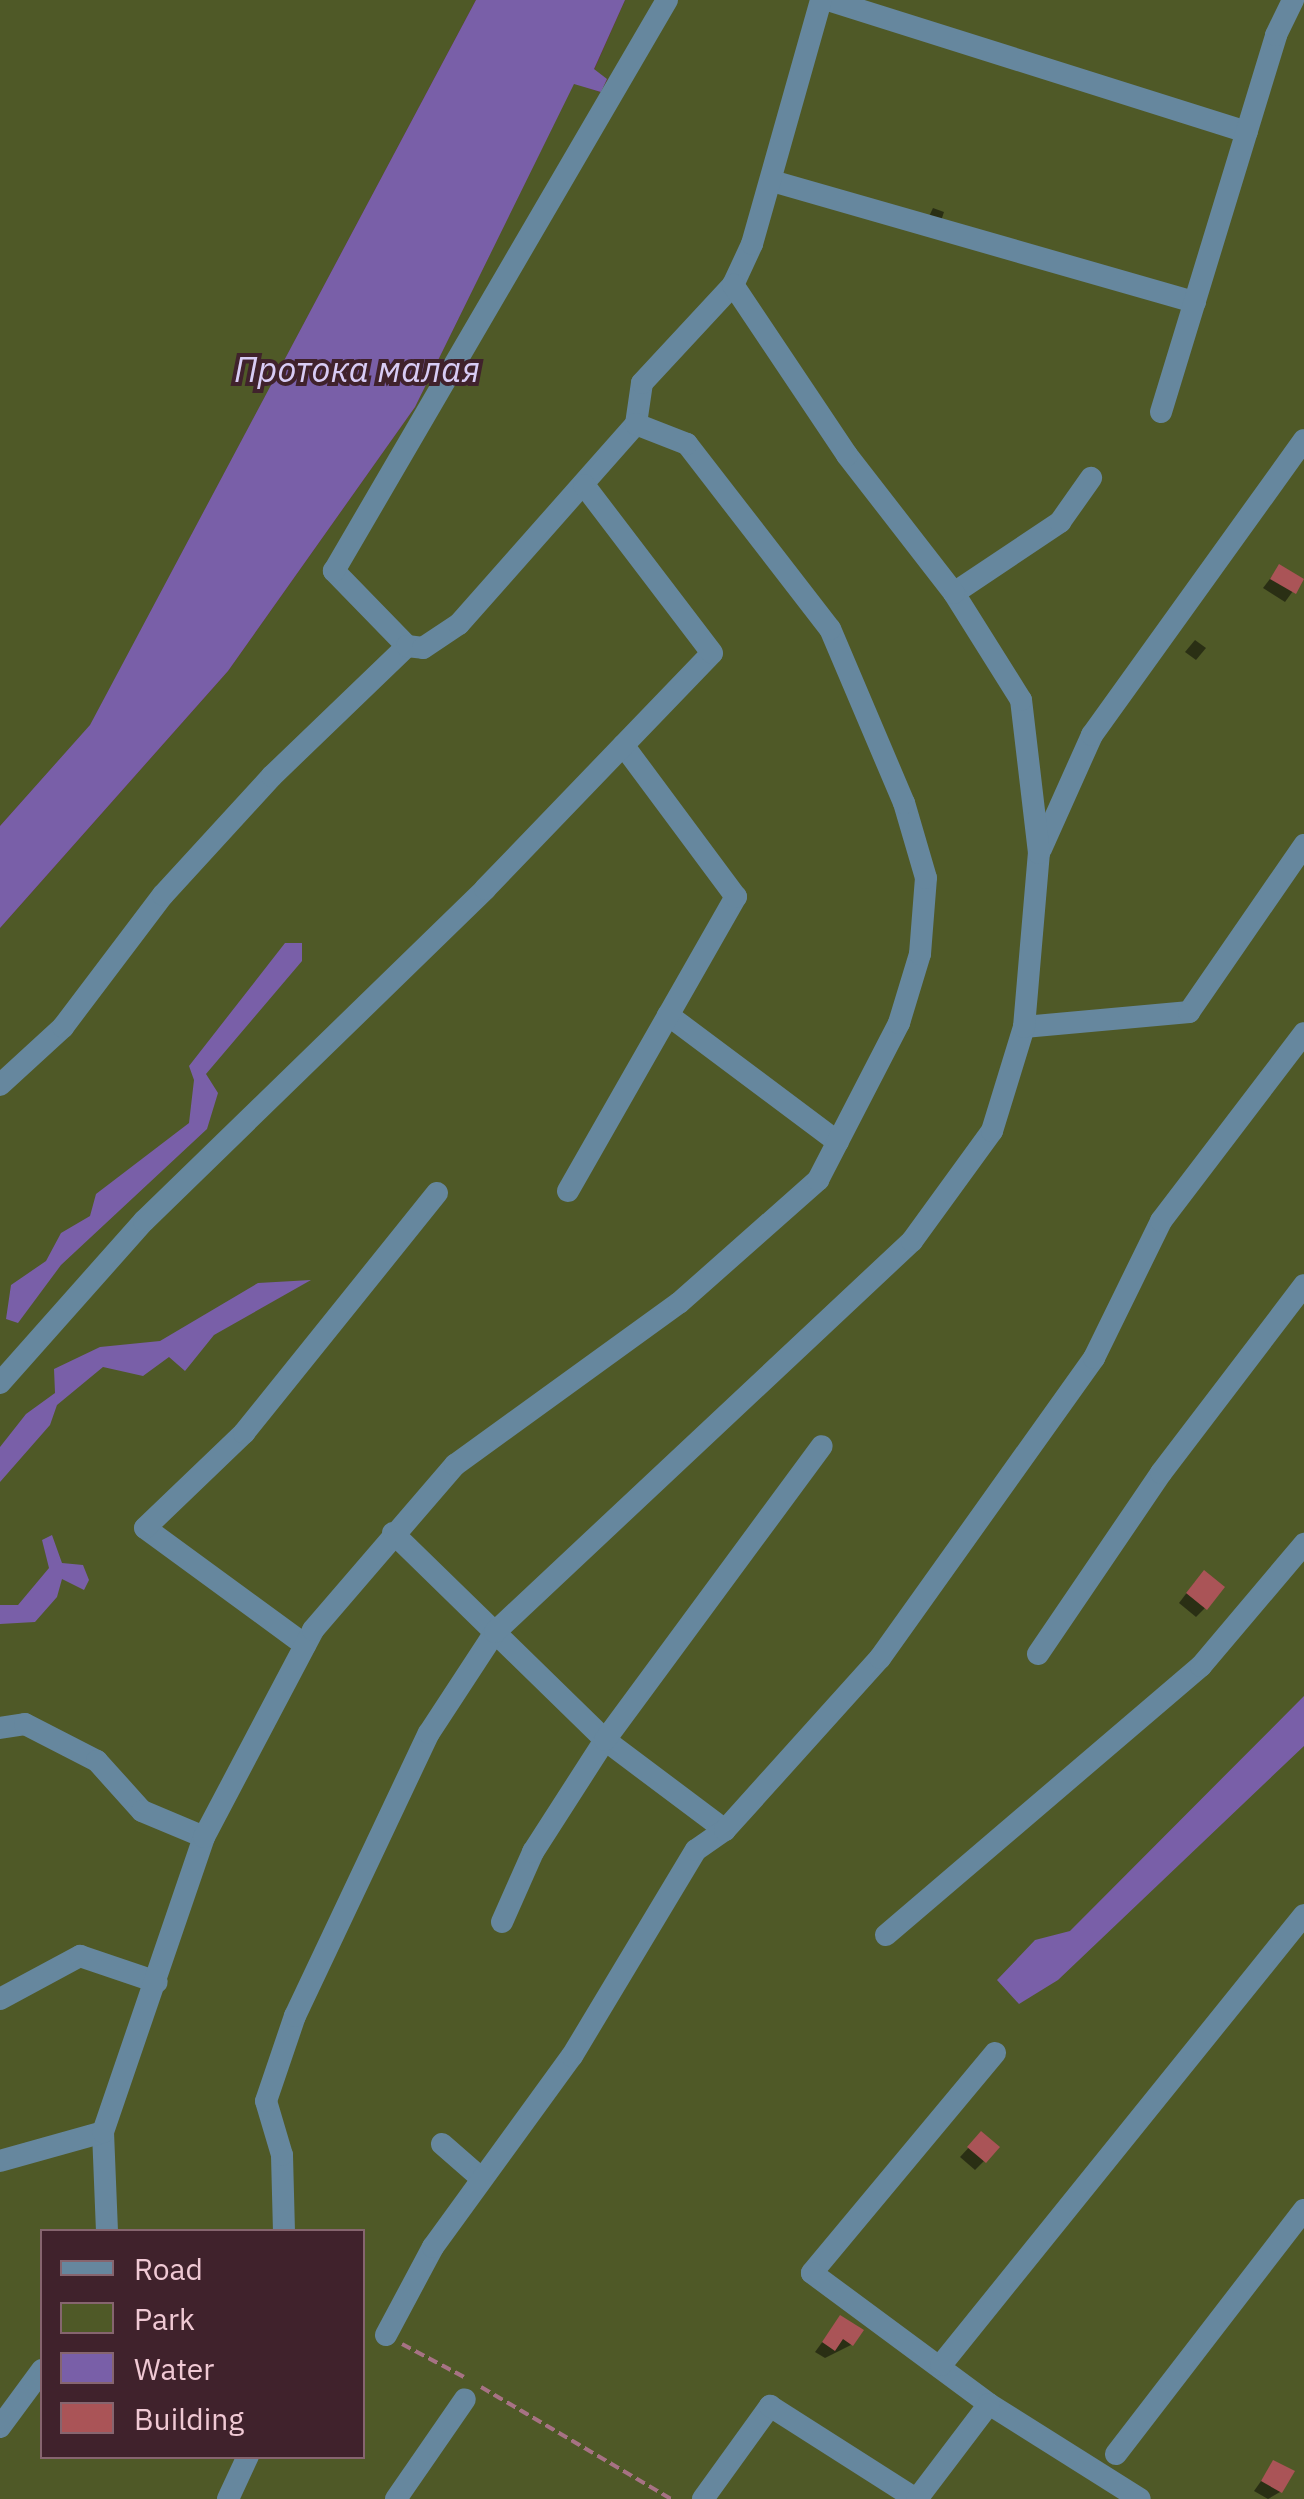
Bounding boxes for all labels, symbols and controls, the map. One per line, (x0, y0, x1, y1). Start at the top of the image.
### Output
water label: Протока малая (234, 348, 480, 390)
legend (40, 2229, 365, 2459)
text: Road (134, 2249, 203, 2288)
text: Park (134, 2299, 195, 2338)
text: Water (134, 2349, 214, 2388)
text: Building (134, 2399, 244, 2438)

